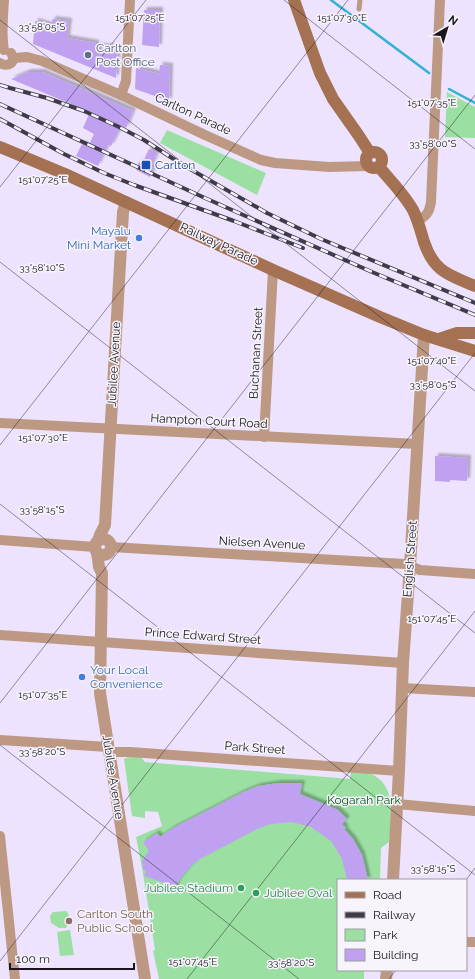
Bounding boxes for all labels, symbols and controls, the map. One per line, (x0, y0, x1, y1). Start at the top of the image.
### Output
north arrow (427, 8, 467, 48)
text: 151°07'25"E (115, 12, 165, 23)
text: 151°07'30"E (317, 12, 367, 23)
text: N (446, 13, 460, 28)
text: 33°58'05"S (19, 21, 65, 32)
place label: Carlton Post Office (96, 41, 155, 69)
marker: Carlton Post Office (83, 50, 93, 60)
street label: Carlton Parade (153, 90, 233, 138)
text: 151°07'35"E (407, 97, 457, 108)
text: 33°58'00"S (409, 138, 457, 149)
place label: Carlton (155, 158, 195, 172)
marker: Carlton (140, 159, 152, 171)
text: 151°07'25"E (18, 174, 68, 185)
street label: Railway Parade (178, 220, 260, 268)
place label: Mayalu Mini Market (67, 224, 131, 252)
marker: Mayalu Mini Market (134, 233, 144, 243)
text: 33°58'10"S (19, 262, 65, 273)
street label: Buchanan Street (247, 307, 265, 399)
street label: Jubilee Avenue (105, 321, 123, 407)
text: 151°07'40"E (407, 355, 457, 366)
text: 33°58'05"S (410, 379, 456, 390)
street label: Hampton Court Road (150, 411, 268, 431)
text: 151°07'30"E (18, 432, 68, 443)
text: 33°58'15"S (20, 504, 64, 515)
street label: English Street (400, 520, 420, 598)
street label: Nielsen Avenue (218, 534, 306, 552)
text: 151°07'45"E (408, 613, 456, 624)
street label: Prince Edward Street (144, 625, 262, 647)
place label: Your Local Convenience (90, 663, 163, 691)
marker: Your Local Convenience (77, 672, 87, 682)
text: 151°07'35"E (18, 689, 68, 700)
street label: Jubilee Avenue (99, 734, 127, 820)
street label: Park Street (224, 739, 286, 757)
text: 33°58'20"S (19, 746, 65, 757)
park label: Kogarah Park (327, 793, 402, 807)
text: 33°58'15"S (411, 863, 455, 874)
legend (337, 879, 467, 971)
place label: Jubilee Stadium (144, 881, 233, 895)
marker: Jubilee Stadium (236, 883, 246, 893)
place label: Jubilee Oval (264, 886, 333, 900)
marker: Jubilee Oval (251, 888, 261, 898)
text: Road (373, 888, 402, 902)
place label: Carlton South Public School (77, 907, 154, 935)
text: Railway (373, 908, 416, 922)
marker: Carlton South Public School (64, 916, 74, 926)
text: Park (373, 928, 398, 942)
scale bar (10, 945, 134, 971)
text: Building (373, 948, 419, 962)
text: 100 m (16, 952, 50, 966)
text: 151°07'45"E (169, 956, 217, 967)
text: 33°58'20"S (268, 957, 314, 968)

